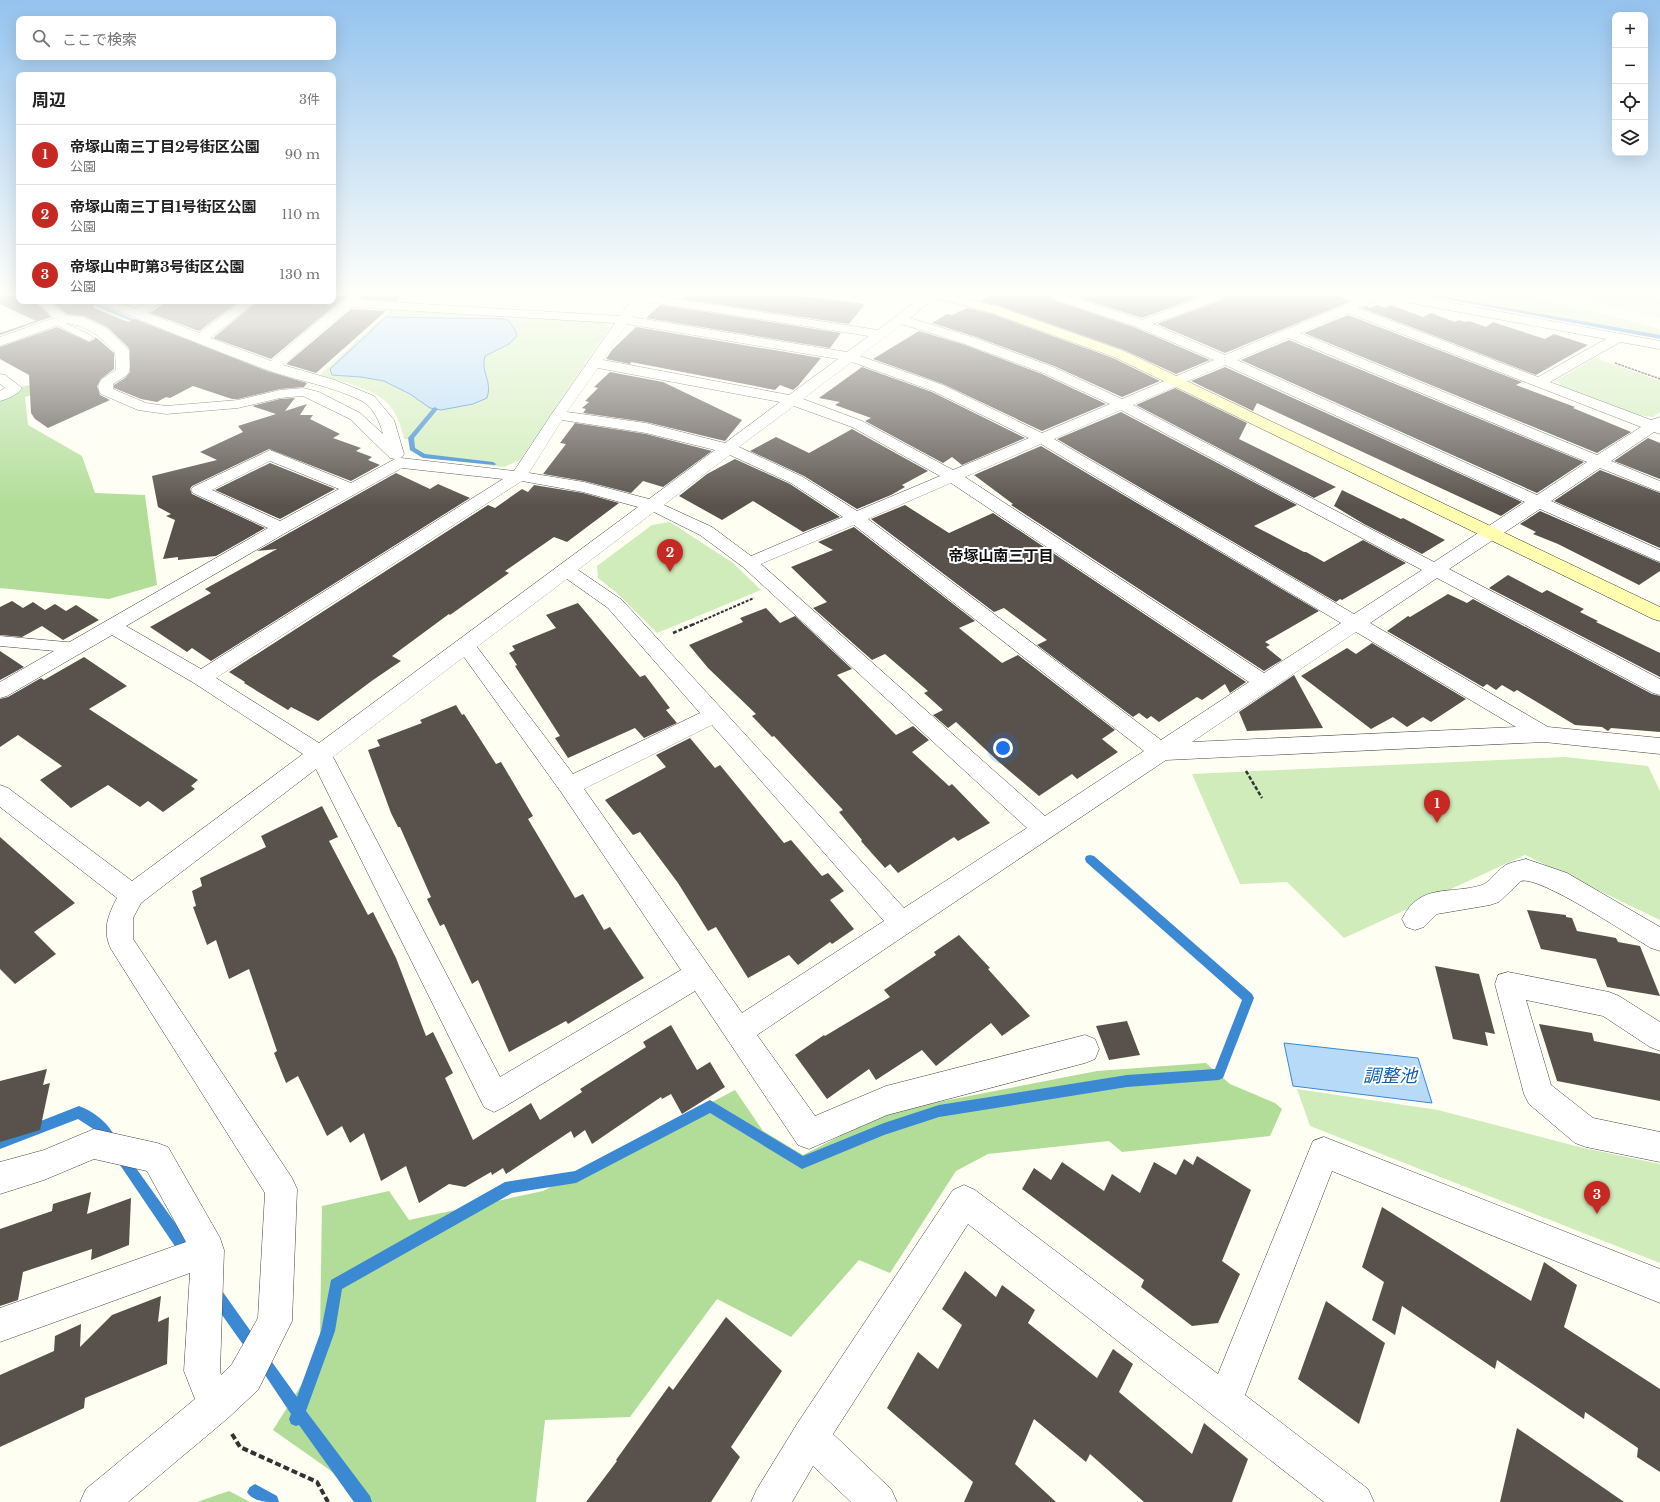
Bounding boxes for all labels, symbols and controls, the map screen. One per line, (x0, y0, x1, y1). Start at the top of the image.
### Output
map controls (1612, 12, 1648, 156)
button: + (1612, 12, 1648, 48)
search box (16, 16, 336, 60)
icon: search (30, 27, 52, 49)
text: ここで検索 (62, 30, 137, 49)
button: − (1612, 48, 1648, 84)
button: locate (1612, 84, 1648, 120)
text: 周辺 (32, 90, 66, 111)
text: 3件 (299, 91, 320, 108)
button: layers (1612, 120, 1648, 156)
text: 帝塚山南三丁目2号街区公園 (70, 137, 260, 156)
text: 1 (42, 146, 48, 163)
text: 90 m (285, 146, 320, 163)
text: 公園 (70, 158, 96, 175)
text: 帝塚山南三丁目1号街区公園 (70, 197, 257, 216)
text: 2 (41, 206, 49, 223)
text: 110 m (281, 206, 320, 223)
text: 公園 (70, 218, 96, 235)
text: 帝塚山中町第3号街区公園 (70, 257, 245, 276)
text: 3 (41, 266, 49, 283)
text: 130 m (279, 266, 320, 283)
text: 公園 (70, 278, 96, 295)
pin: 2 (657, 539, 683, 572)
district label: 帝塚山南三丁目 (948, 546, 1054, 565)
your location (993, 738, 1013, 758)
pin: 1 (1424, 790, 1450, 823)
water label: 調整池 (1363, 1065, 1419, 1087)
pin: 3 (1584, 1181, 1610, 1214)

